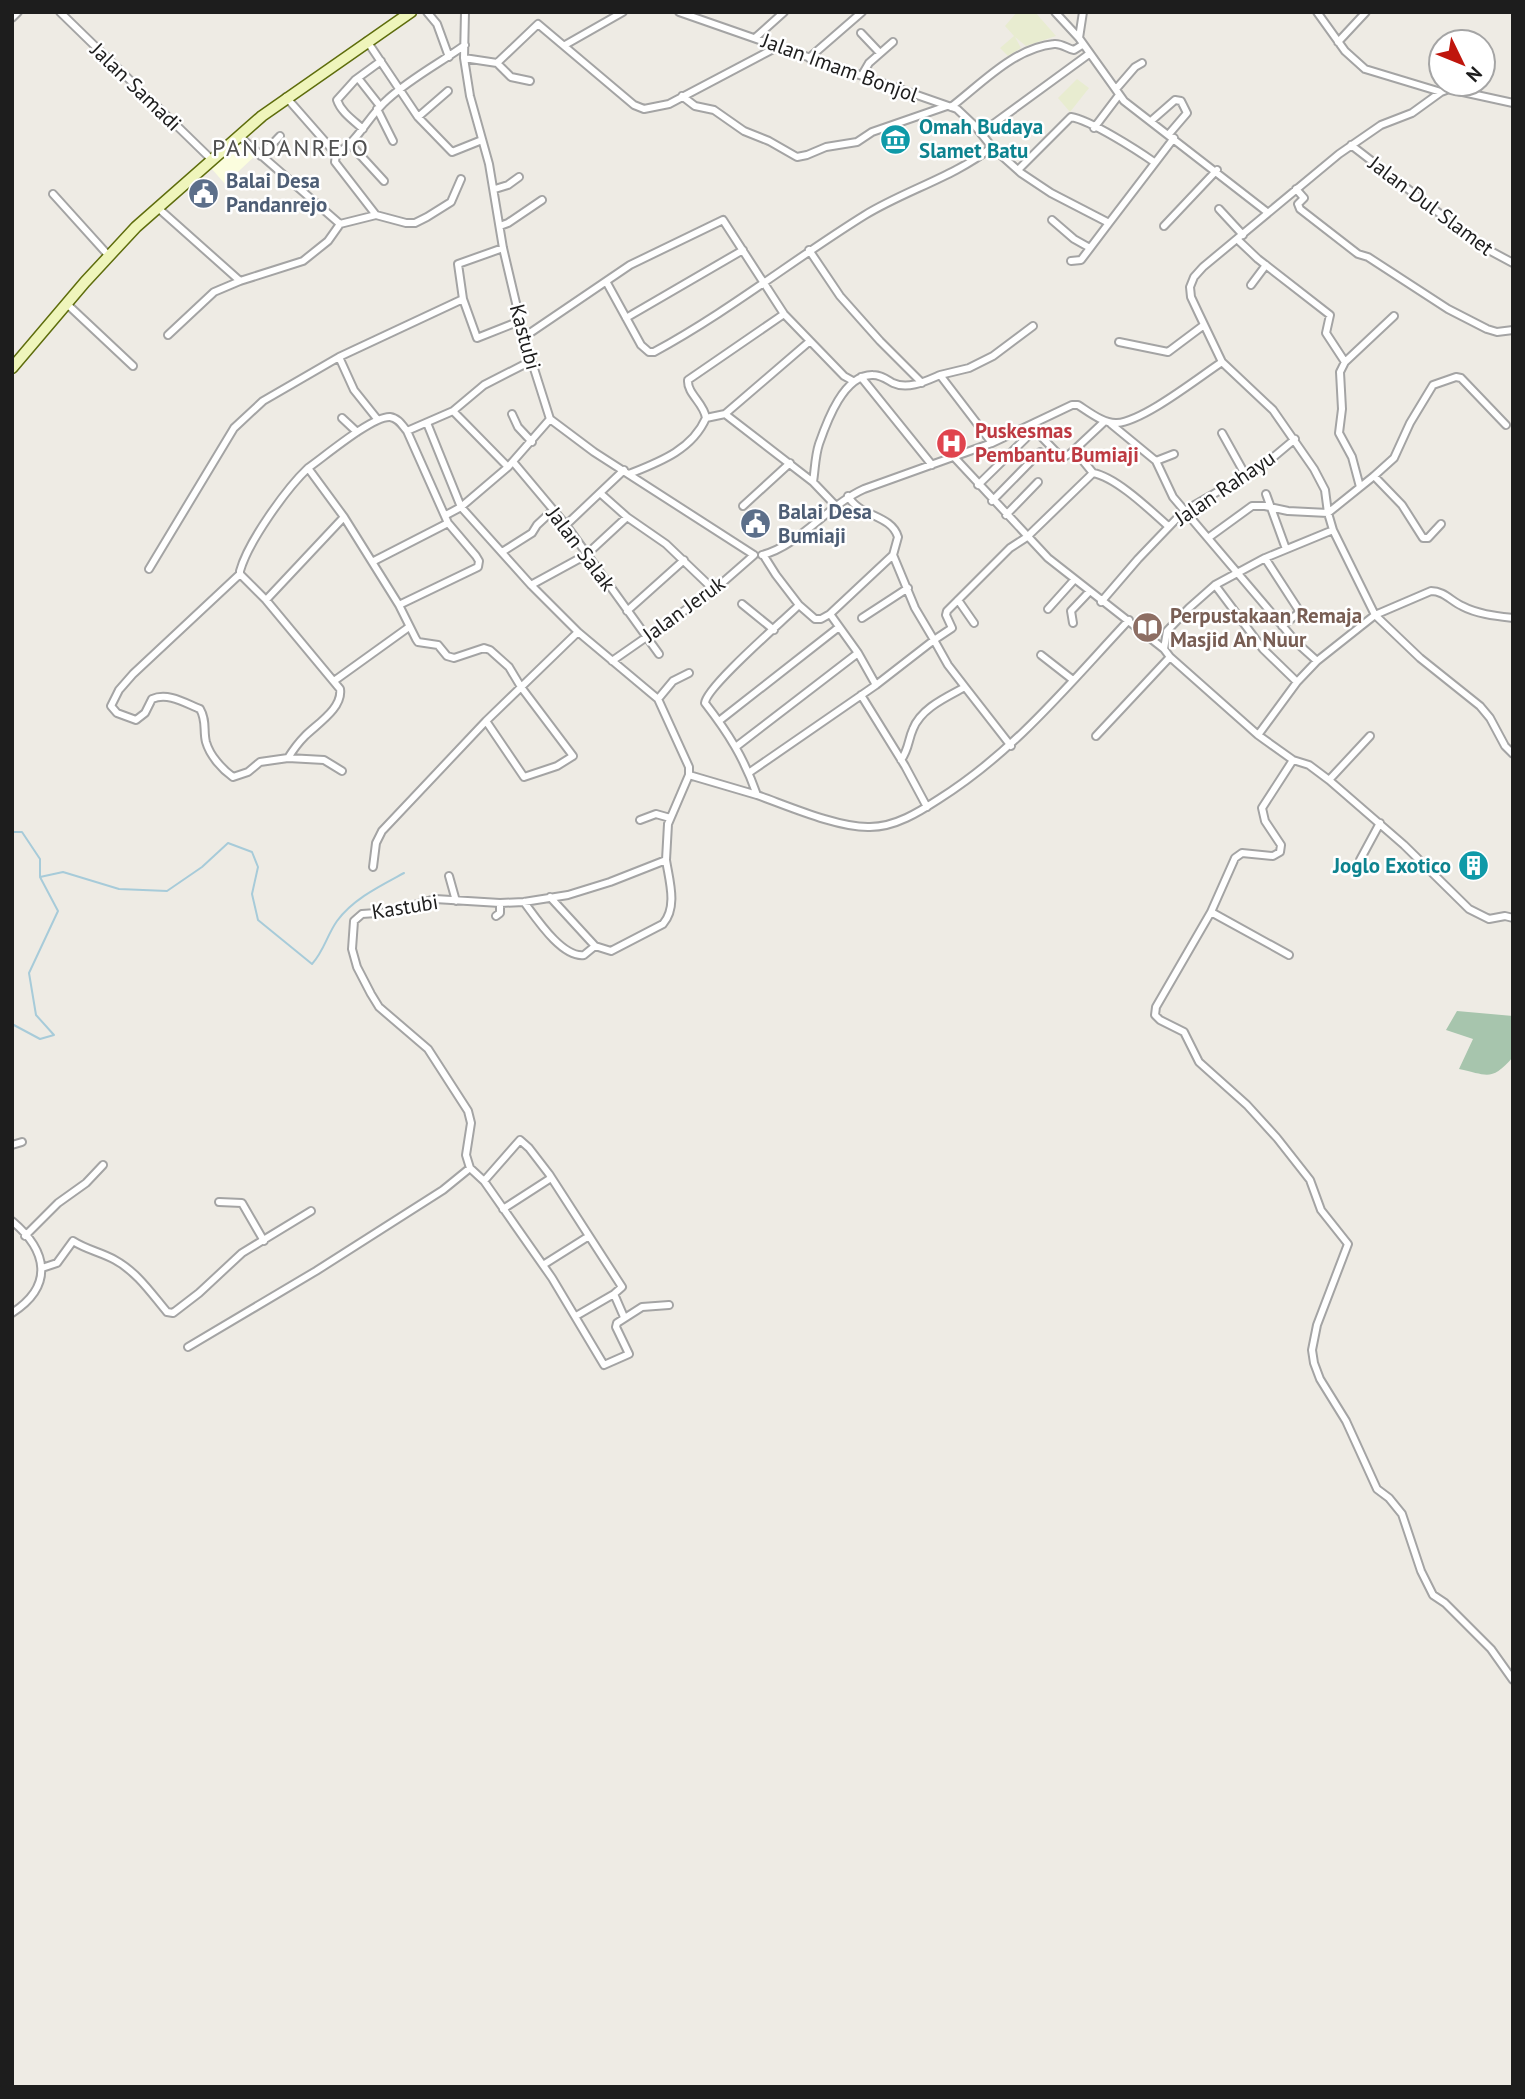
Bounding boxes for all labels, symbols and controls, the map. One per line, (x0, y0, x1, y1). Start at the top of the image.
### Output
street label: Jalan Imam Bonjol (757, 26, 922, 108)
north arrow (1427, 28, 1497, 98)
street label: Jalan Samadi (84, 36, 187, 137)
text: N (1461, 62, 1487, 87)
place label: Omah Budaya Slamet Batu (919, 113, 1043, 164)
museum icon: Omah Budaya Slamet Batu (879, 122, 913, 156)
district label: PANDANREJO (212, 132, 370, 163)
street label: Jalan Dul Slamet (1363, 149, 1499, 261)
place label: Balai Desa Pandanrejo (226, 167, 327, 218)
public building icon: Balai Desa Pandanrejo (186, 176, 220, 210)
street label: Kastubi (504, 301, 547, 373)
place label: Puskesmas Pembantu Bumiaji (975, 417, 1139, 468)
hospital icon: Puskesmas Pembantu Bumiaji (935, 426, 969, 460)
street label: Jalan Rahayu (1168, 444, 1280, 532)
place label: Balai Desa Bumiaji (778, 498, 872, 549)
street label: Jalan Salak (540, 501, 622, 596)
public building icon: Balai Desa Bumiaji (738, 507, 772, 541)
street label: Jalan Jeruk (636, 570, 730, 648)
place label: Perpustakaan Remaja Masjid An Nuur (1170, 602, 1362, 653)
library icon: Perpustakaan Remaja Masjid An Nuur (1130, 611, 1164, 645)
building icon: Joglo Exotico (1457, 849, 1491, 883)
place label: Joglo Exotico (1332, 852, 1451, 879)
street label: Kastubi (370, 888, 440, 925)

